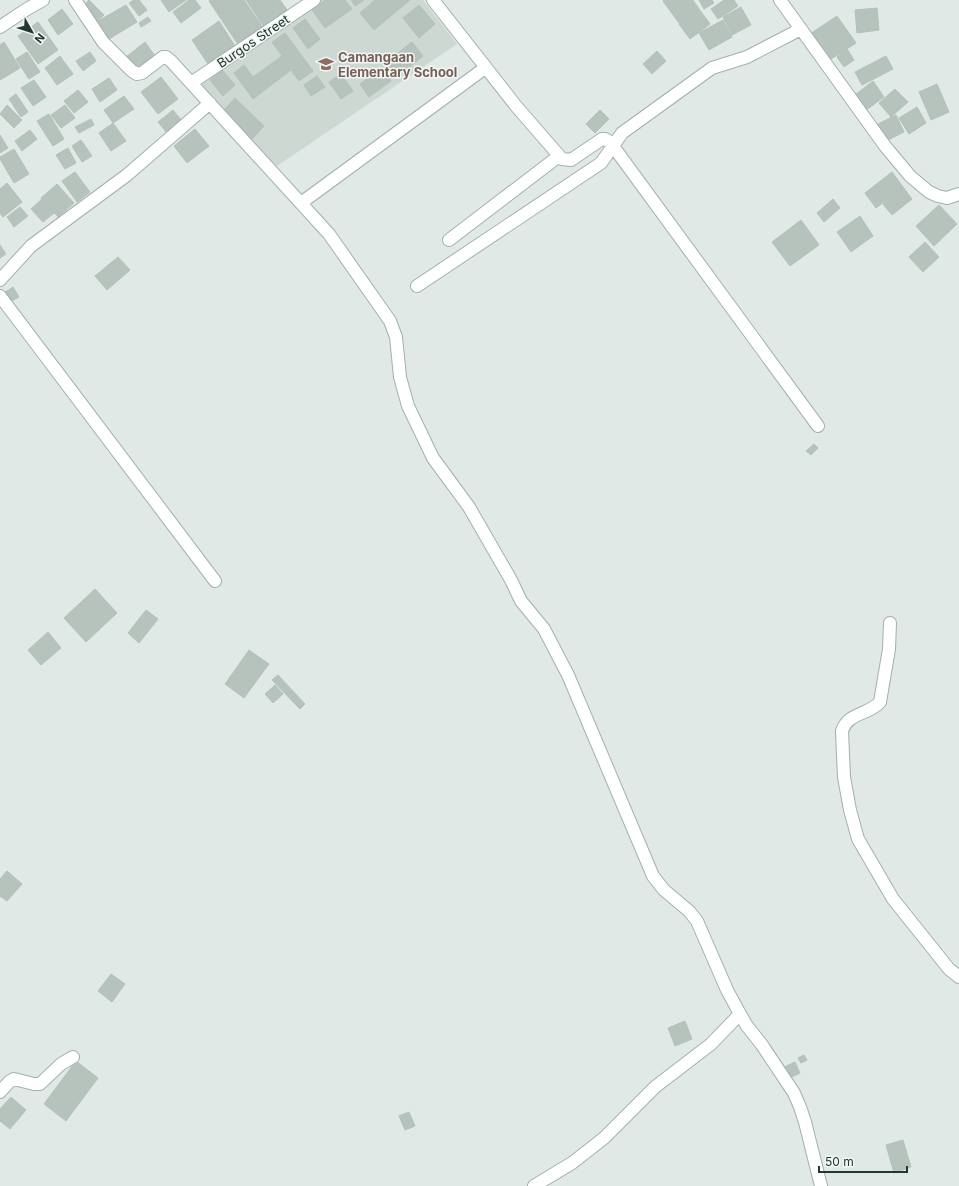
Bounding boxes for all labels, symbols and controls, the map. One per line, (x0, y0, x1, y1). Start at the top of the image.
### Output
street label: Burgos Street (214, 11, 292, 71)
north arrow (12, 12, 52, 52)
text: N (32, 31, 48, 46)
place label: Camangaan Elementary School (338, 49, 457, 80)
school or university icon: Camangaan Elementary School (317, 55, 335, 73)
scale bar (819, 1148, 907, 1174)
text: 50 m (825, 1154, 854, 1169)

